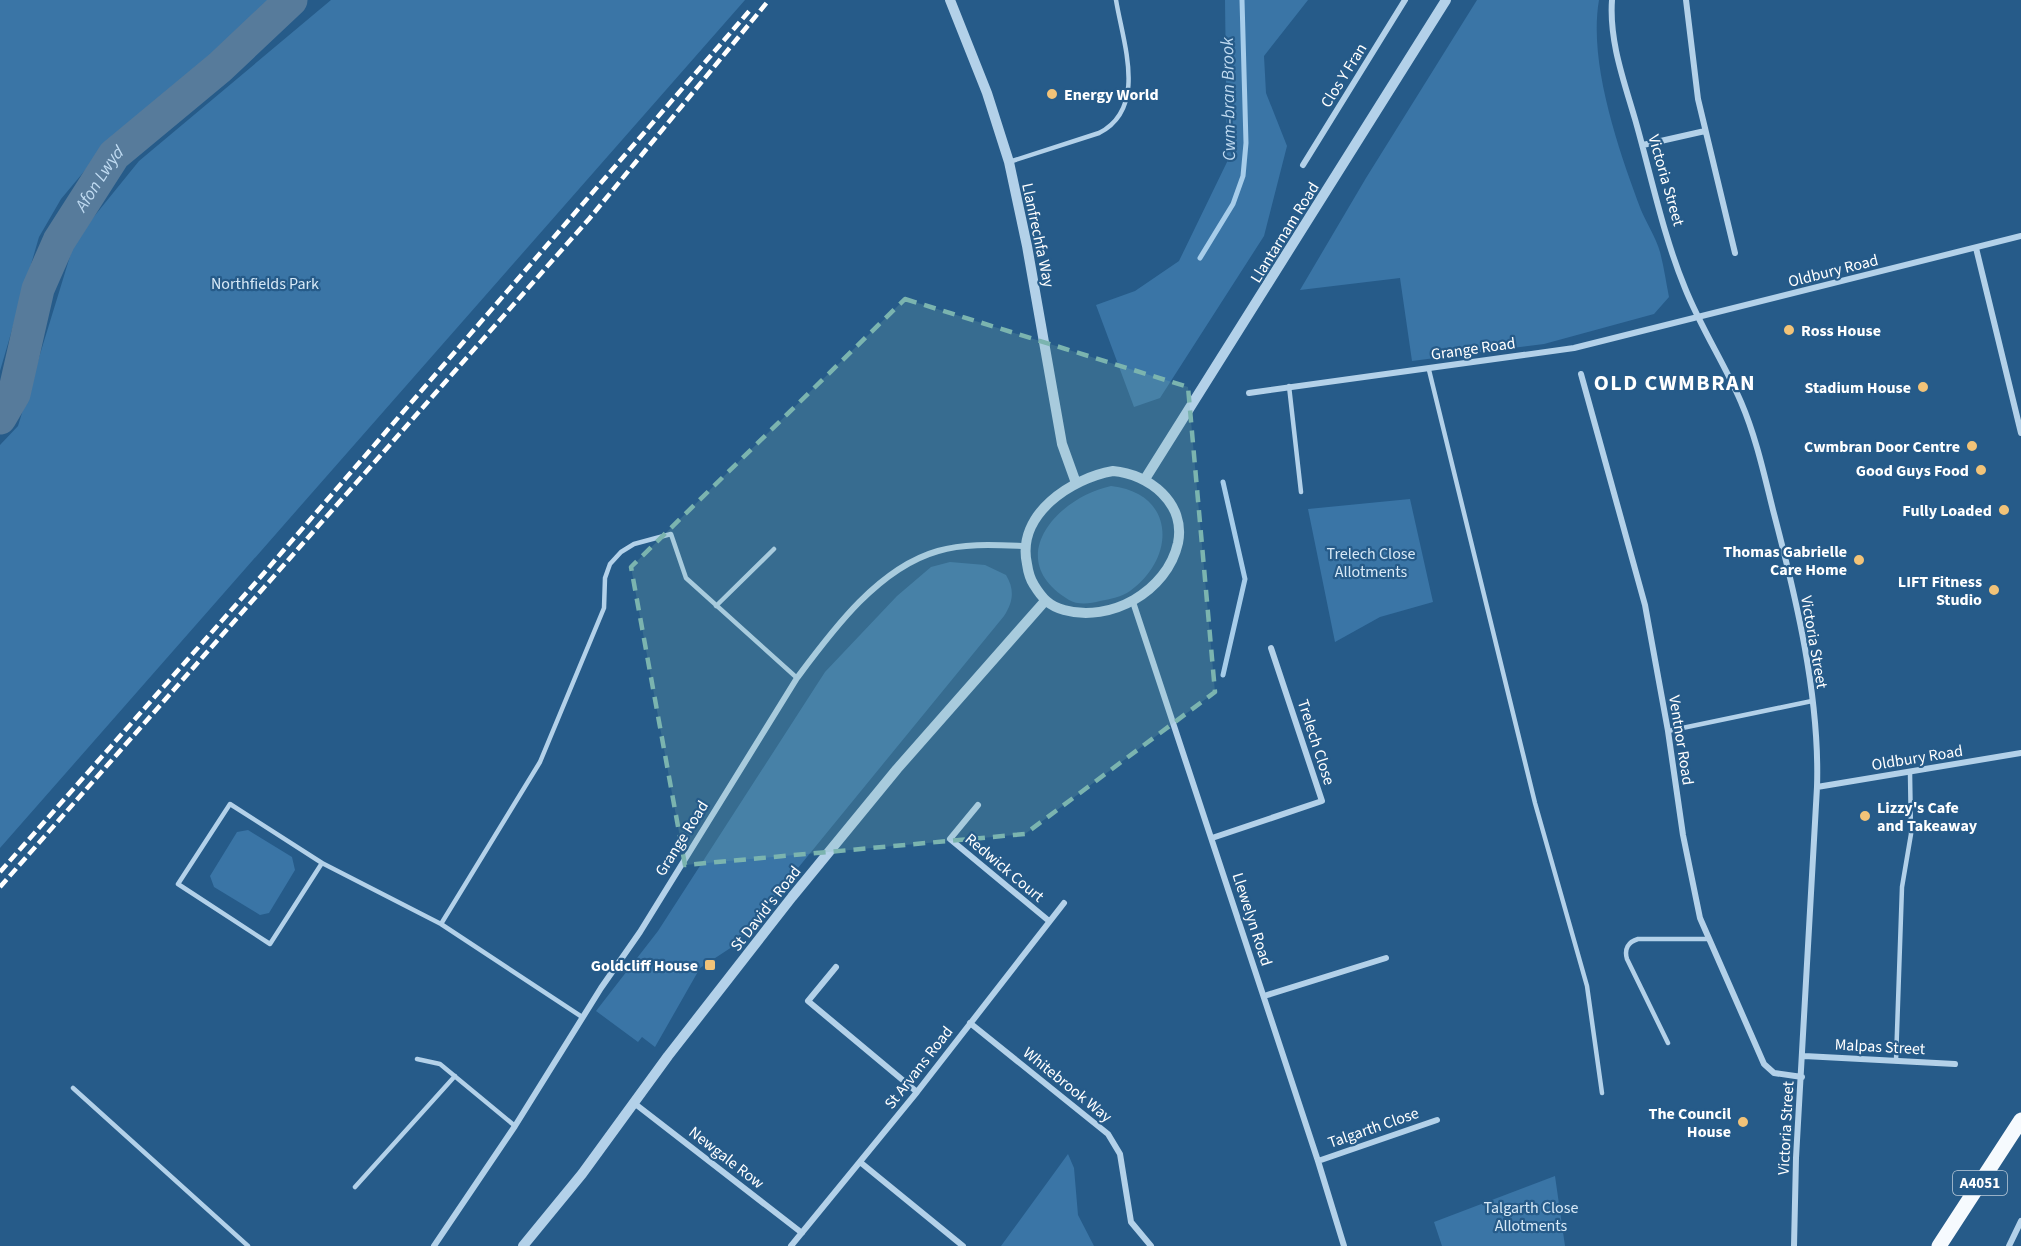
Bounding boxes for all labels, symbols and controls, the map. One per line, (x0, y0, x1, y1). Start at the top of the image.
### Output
water label: Cwm-bran Brook (1215, 37, 1242, 161)
street label: Clos Y Fran (1315, 39, 1372, 112)
place label: Energy World (1064, 84, 1159, 106)
marker: Energy World (1045, 87, 1059, 101)
street label: Victoria Street (1643, 132, 1690, 229)
water label: Afon Lwyd (68, 140, 129, 217)
street label: Llantarnam Road (1245, 178, 1325, 287)
street label: Llanfrechfa Way (1016, 181, 1060, 290)
street label: Oldbury Road (1786, 249, 1881, 293)
park label: Northfields Park (211, 273, 319, 295)
place label: Ross House (1801, 320, 1881, 342)
marker: Ross House (1782, 323, 1796, 337)
street label: Grange Road (1429, 332, 1517, 366)
district label: OLD CWMBRAN (1594, 367, 1756, 399)
place label: Stadium House (1805, 377, 1911, 399)
marker: Stadium House (1916, 380, 1930, 394)
place label: Cwmbran Door Centre (1804, 436, 1960, 458)
marker: Cwmbran Door Centre (1965, 439, 1979, 453)
place label: Good Guys Food (1856, 460, 1969, 482)
marker: Good Guys Food (1974, 463, 1988, 477)
place label: Fully Loaded (1902, 500, 1992, 522)
marker: Fully Loaded (1997, 503, 2011, 517)
place label: Thomas Gabrielle Care Home (1723, 541, 1847, 581)
park label: Trelech Close Allotments (1327, 543, 1415, 583)
marker: Thomas Gabrielle Care Home (1852, 553, 1866, 567)
place label: LIFT Fitness Studio (1898, 571, 1982, 611)
marker: LIFT Fitness Studio (1987, 583, 2001, 597)
street label: Victoria Street (1795, 594, 1833, 691)
street label: Ventnor Road (1663, 694, 1699, 787)
street label: Trelech Close (1292, 697, 1340, 788)
street label: Oldbury Road (1870, 740, 1964, 776)
street label: Grange Road (650, 797, 714, 880)
place label: Lizzy's Cafe and Takeaway (1877, 797, 1978, 837)
marker: Lizzy's Cafe and Takeaway (1858, 809, 1872, 823)
street label: Redwick Court (960, 828, 1049, 908)
street label: St David's Road (725, 861, 806, 956)
street label: Llewelyn Road (1227, 870, 1278, 969)
place label: Goldcliff House (591, 955, 698, 977)
marker: Goldcliff House (703, 958, 717, 972)
street label: St Arvans Road (879, 1022, 958, 1114)
street label: Malpas Street (1834, 1034, 1926, 1060)
street label: Whitebrook Way (1018, 1042, 1117, 1128)
street label: Victoria Street (1773, 1080, 1799, 1176)
street label: Talgarth Close (1325, 1102, 1422, 1154)
place label: The Council House (1649, 1103, 1731, 1143)
marker: The Council House (1736, 1115, 1750, 1129)
street label: Newgale Row (684, 1121, 769, 1194)
road number: A4051 (1953, 1171, 2007, 1195)
park label: Talgarth Close Allotments (1484, 1197, 1578, 1237)

